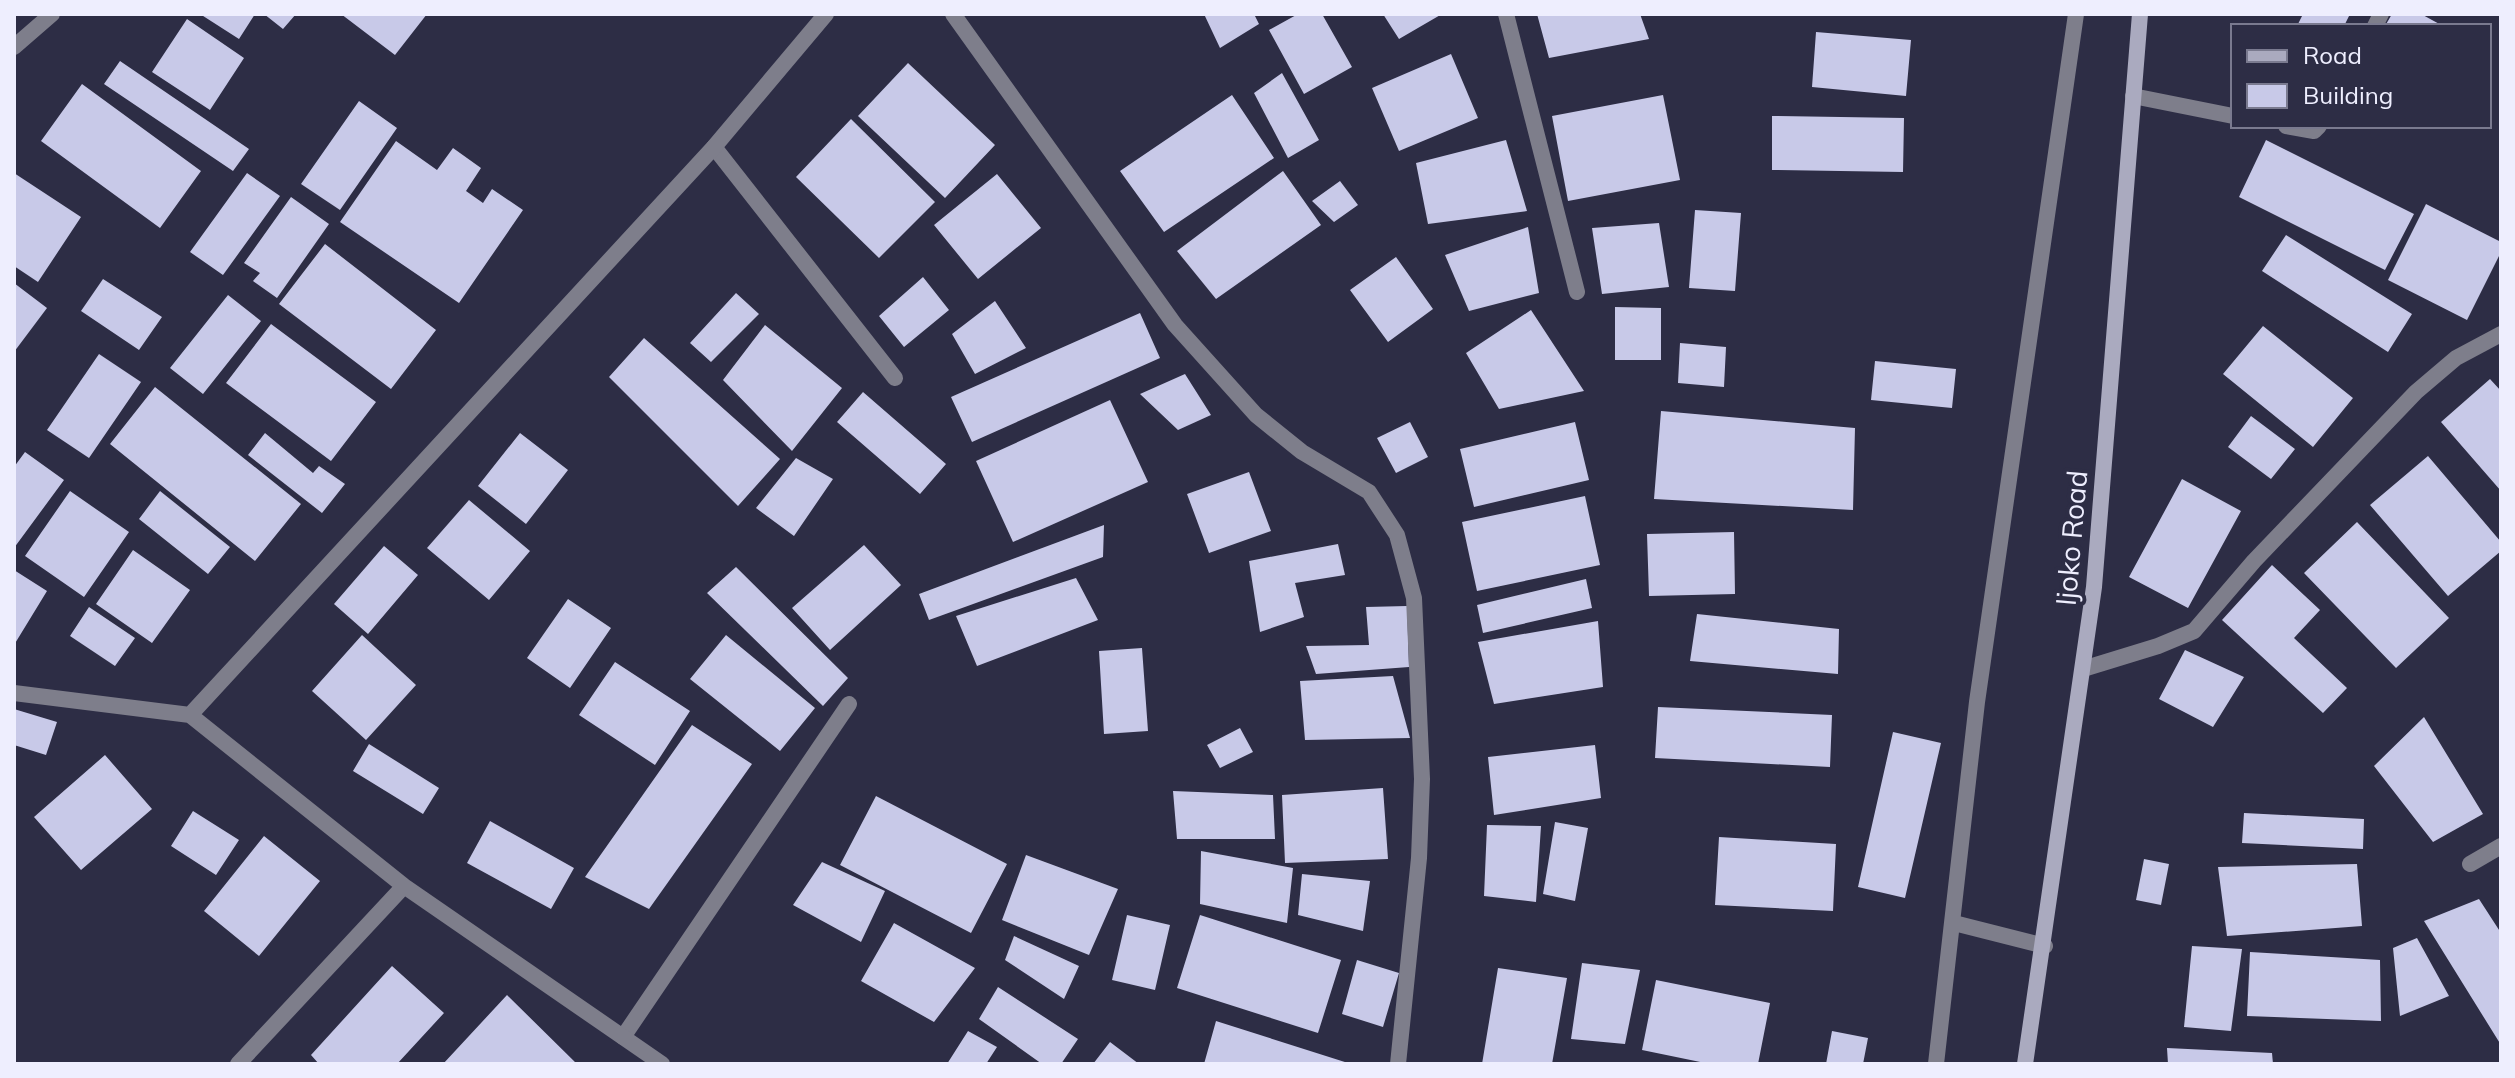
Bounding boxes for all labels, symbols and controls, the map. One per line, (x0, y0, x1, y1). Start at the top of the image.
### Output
legend (2231, 24, 2491, 128)
text: Road (2303, 40, 2362, 70)
text: Building (2303, 80, 2393, 110)
street label: Ijoko Road (2048, 469, 2094, 607)

